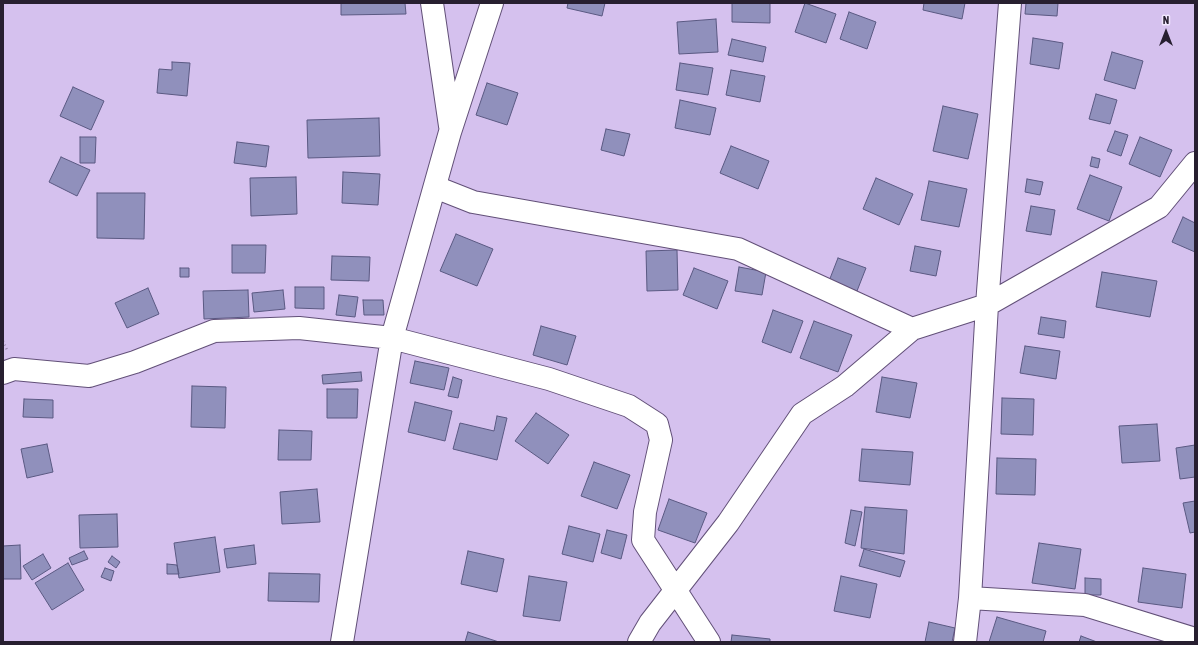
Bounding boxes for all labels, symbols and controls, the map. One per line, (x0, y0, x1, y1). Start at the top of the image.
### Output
north arrow (1146, 12, 1186, 52)
text: N (1163, 14, 1169, 26)

